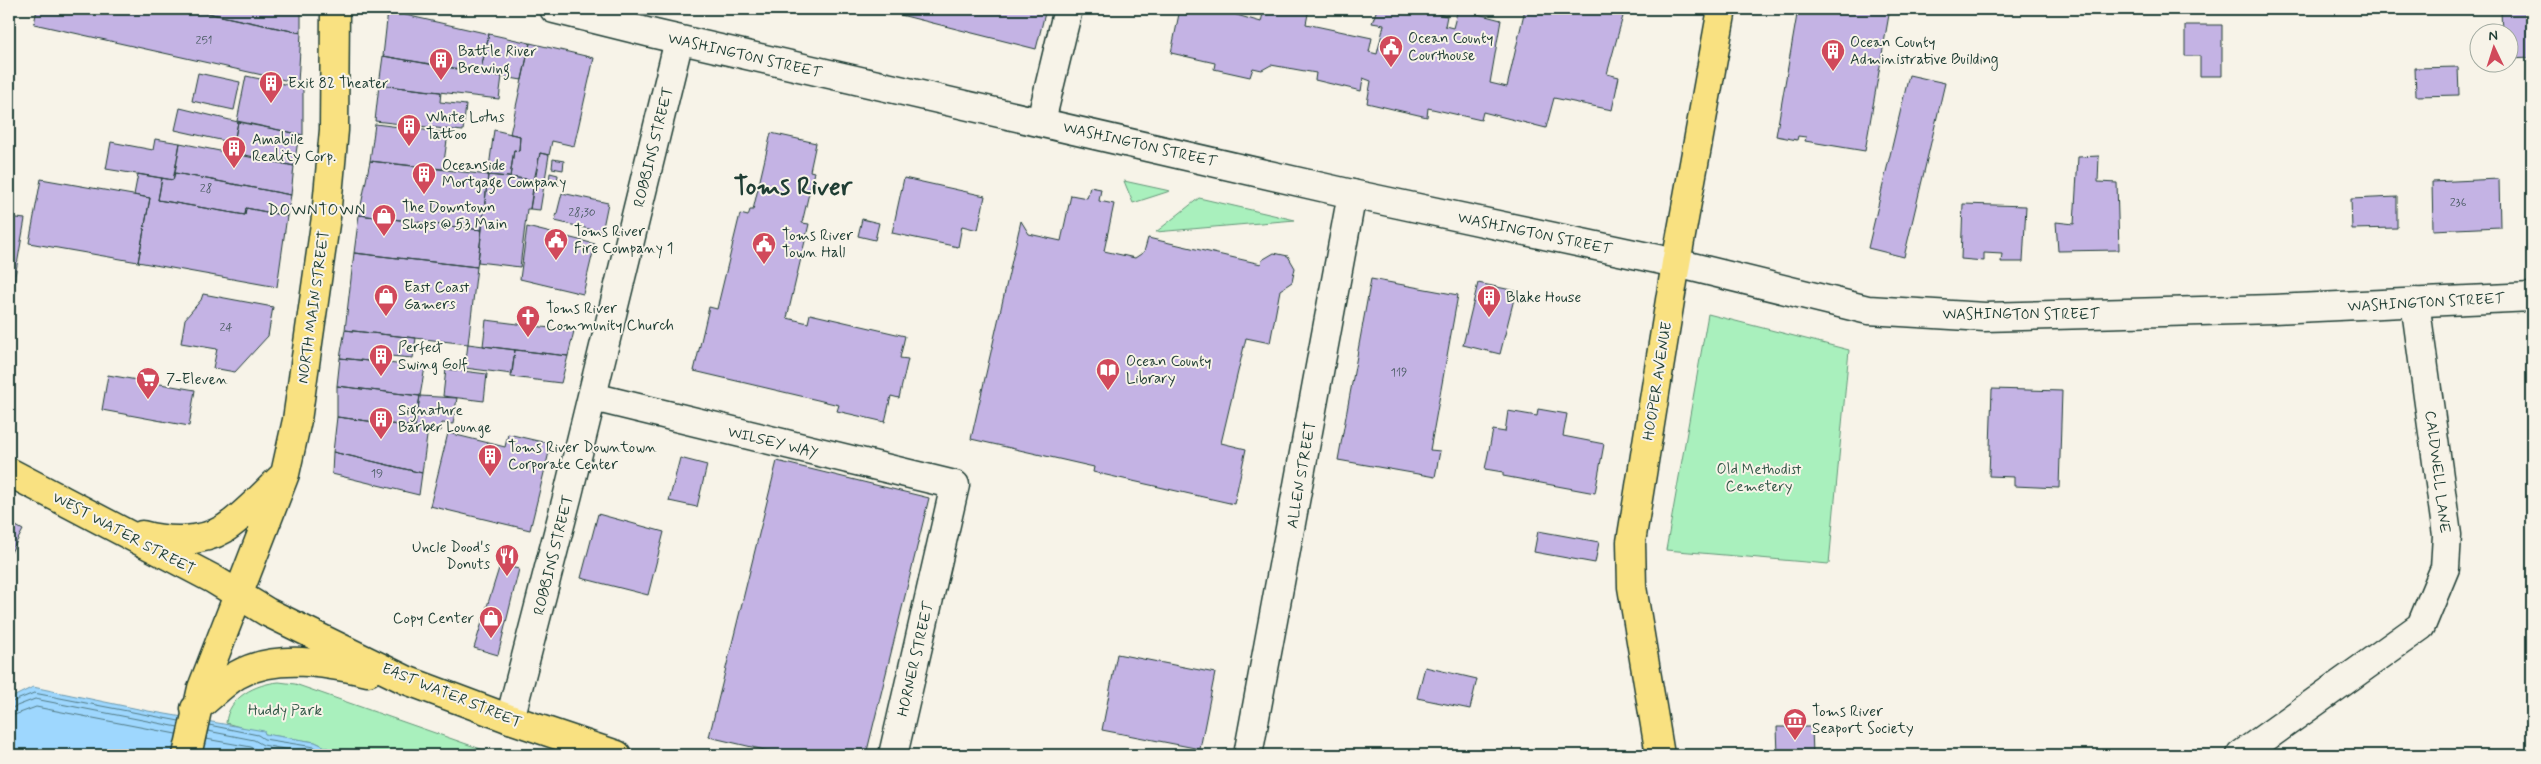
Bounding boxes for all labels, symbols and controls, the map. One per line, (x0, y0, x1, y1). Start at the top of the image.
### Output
north arrow (2468, 22, 2518, 72)
text: N (2488, 27, 2498, 45)
street label: WASHINGTON STREET (666, 29, 824, 84)
place label: Ocean County Courthouse (1408, 29, 1494, 66)
house number: 251 (196, 33, 212, 49)
place label: Ocean County Administrative Building (1850, 33, 1999, 71)
public building icon: Ocean County Courthouse (1378, 34, 1404, 68)
building icon: Ocean County Administrative Building (1820, 38, 1846, 72)
place label: Battle River Brewing (458, 42, 537, 80)
building icon: Battle River Brewing (428, 47, 454, 81)
building icon: Exit 82 Theater (258, 70, 284, 104)
place label: Exit 82 Theater (288, 74, 389, 94)
street label: ROBBINS STREET (629, 85, 679, 209)
place label: White Lotus Tattoo (426, 108, 505, 145)
building icon: White Lotus Tattoo (396, 113, 422, 147)
street label: WASHINGTON STREET (1061, 118, 1219, 173)
place label: Amabile Reality Corp. (252, 130, 336, 167)
building icon: Amabile Reality Corp. (221, 135, 247, 169)
place label: Oceanside Mortgage Company (442, 156, 566, 194)
building icon: Oceanside Mortgage Company (411, 161, 437, 195)
district label: Toms River (734, 171, 854, 204)
house number: 28 (200, 181, 212, 197)
house number: 236 (2450, 195, 2467, 211)
place label: The Downtown Shops @ 53 Main (402, 198, 508, 235)
district label: DOWNTOWN (268, 200, 366, 221)
shop icon: The Downtown Shops @ 53 Main (371, 203, 397, 237)
house number: 28;30 (568, 205, 596, 221)
street label: WASHINGTON STREET (1456, 208, 1614, 260)
place label: Toms River Fire Company 1 (574, 222, 673, 259)
place label: Toms River Town Hall (782, 226, 853, 263)
public building icon: Toms River Fire Company 1 (543, 227, 569, 261)
street label: NORTH MAIN STREET (293, 229, 335, 385)
public building icon: Toms River Town Hall (751, 231, 777, 265)
place label: East Coast Gamers (404, 278, 470, 315)
shop icon: East Coast Gamers (373, 283, 399, 317)
building icon: Blake House (1476, 284, 1502, 318)
place label: Blake House (1506, 288, 1581, 308)
street label: WASHINGTON STREET (2347, 289, 2506, 317)
place label: Toms River Community Church (546, 299, 674, 336)
church icon: Toms River Community Church (515, 304, 541, 338)
street label: WASHINGTON STREET (1942, 305, 2100, 325)
house number: 24 (219, 320, 233, 336)
street label: HOOPER AVENUE (1639, 320, 1677, 442)
place label: Perfect Swing Golf (398, 338, 468, 375)
building icon: Perfect Swing Golf (368, 343, 394, 377)
place label: Ocean County Library (1126, 352, 1212, 389)
library icon: Ocean County Library (1095, 357, 1121, 391)
house number: 119 (1391, 365, 1407, 381)
supermarket icon: 7-Eleven (135, 366, 161, 400)
place label: 7-Eleven (166, 370, 228, 390)
place label: Signature Barber Lounge (398, 401, 491, 438)
building icon: Signature Barber Lounge (368, 406, 394, 440)
street label: CALDWELL LANE (2420, 410, 2455, 535)
street label: ALLEN STREET (1283, 420, 1321, 530)
street label: WILSEY WAY (726, 422, 820, 464)
place label: Toms River Downtown Corporate Center (508, 438, 657, 475)
building icon: Toms River Downtown Corporate Center (477, 443, 503, 477)
park label: Old Methodist Cemetery (1717, 460, 1802, 497)
house number: 19 (371, 466, 383, 482)
street label: WEST WATER STREET (49, 488, 199, 580)
street label: ROBBINS STREET (529, 493, 579, 617)
place label: Uncle Dood's Donuts (412, 538, 490, 575)
restaurant icon: Uncle Dood's Donuts (494, 543, 520, 577)
street label: HORNER STREET (893, 599, 939, 719)
shop icon: Copy Center (478, 605, 504, 639)
place label: Copy Center (393, 609, 474, 629)
street label: EAST WATER STREET (379, 659, 524, 733)
park label: Huddy Park (248, 701, 322, 721)
place label: Toms River Seaport Society (1812, 702, 1914, 739)
museum icon: Toms River Seaport Society (1782, 707, 1808, 741)

